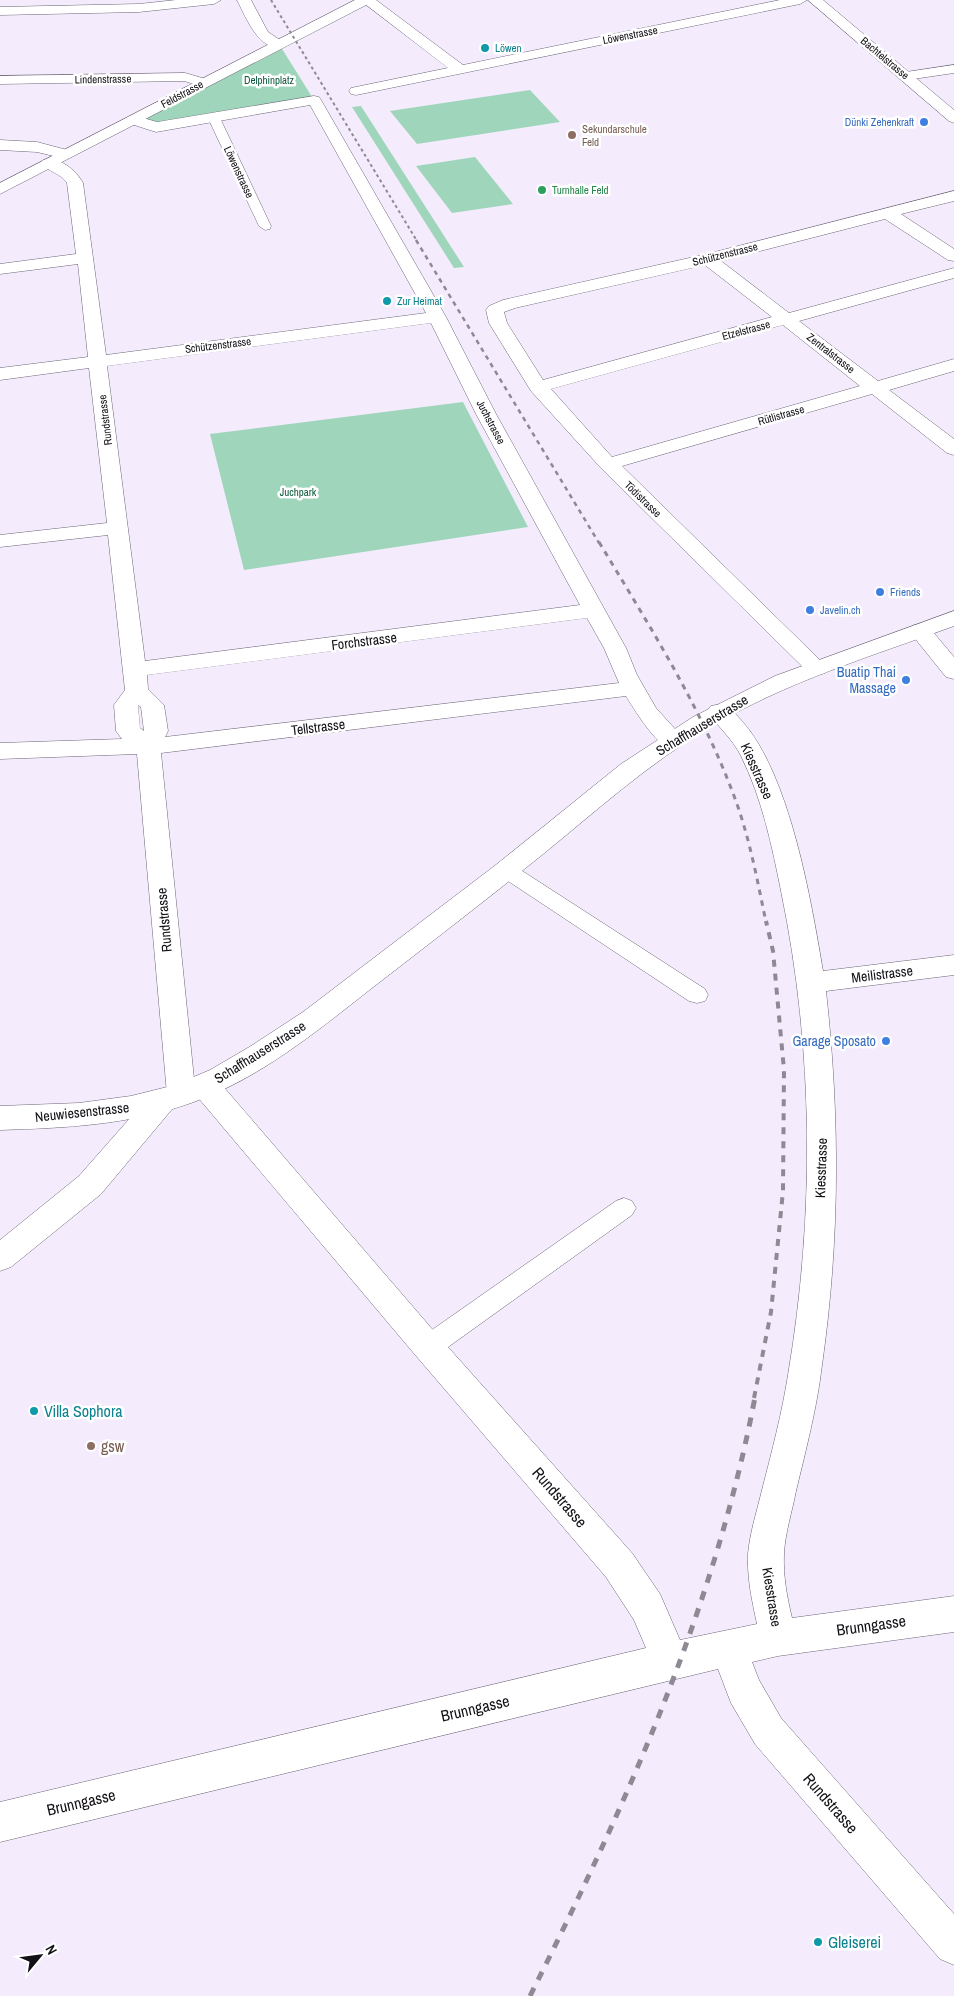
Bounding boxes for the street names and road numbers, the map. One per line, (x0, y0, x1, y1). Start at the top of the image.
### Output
street label: Löwenstrasse (601, 23, 659, 47)
street label: Bachtelstrasse (858, 34, 912, 82)
street label: Lindenstrasse (75, 72, 131, 86)
street label: Feldstrasse (158, 77, 206, 111)
street label: Löwenstrasse (221, 144, 257, 200)
street label: Schützenstrasse (691, 239, 759, 269)
street label: Etzelstrasse (720, 317, 772, 343)
street label: Zentralstrasse (804, 330, 858, 376)
street label: Schützenstrasse (184, 334, 252, 356)
street label: Rundstrasse (95, 394, 115, 446)
street label: Juchstrasse (474, 397, 508, 447)
street label: Rütlistrasse (756, 402, 806, 428)
street label: Tödistrasse (622, 478, 664, 520)
street label: Forchstrasse (330, 628, 398, 654)
street label: Schaffhauserstrasse (653, 690, 751, 760)
street label: Tellstrasse (290, 715, 346, 739)
street label: Kiesstrasse (737, 740, 777, 802)
street label: Rundstrasse (152, 887, 176, 953)
street label: Meilistrasse (850, 961, 914, 987)
street label: Schaffhauserstrasse (211, 1017, 309, 1087)
street label: Neuwiesenstrasse (34, 1098, 130, 1126)
street label: Kiesstrasse (811, 1138, 831, 1198)
street label: Rundstrasse (528, 1462, 592, 1532)
street label: Kiesstrasse (758, 1566, 786, 1628)
street label: Brunngasse (835, 1609, 907, 1641)
street label: Brunngasse (438, 1689, 512, 1727)
street label: Rundstrasse (799, 1768, 863, 1838)
street label: Brunngasse (44, 1783, 118, 1821)

